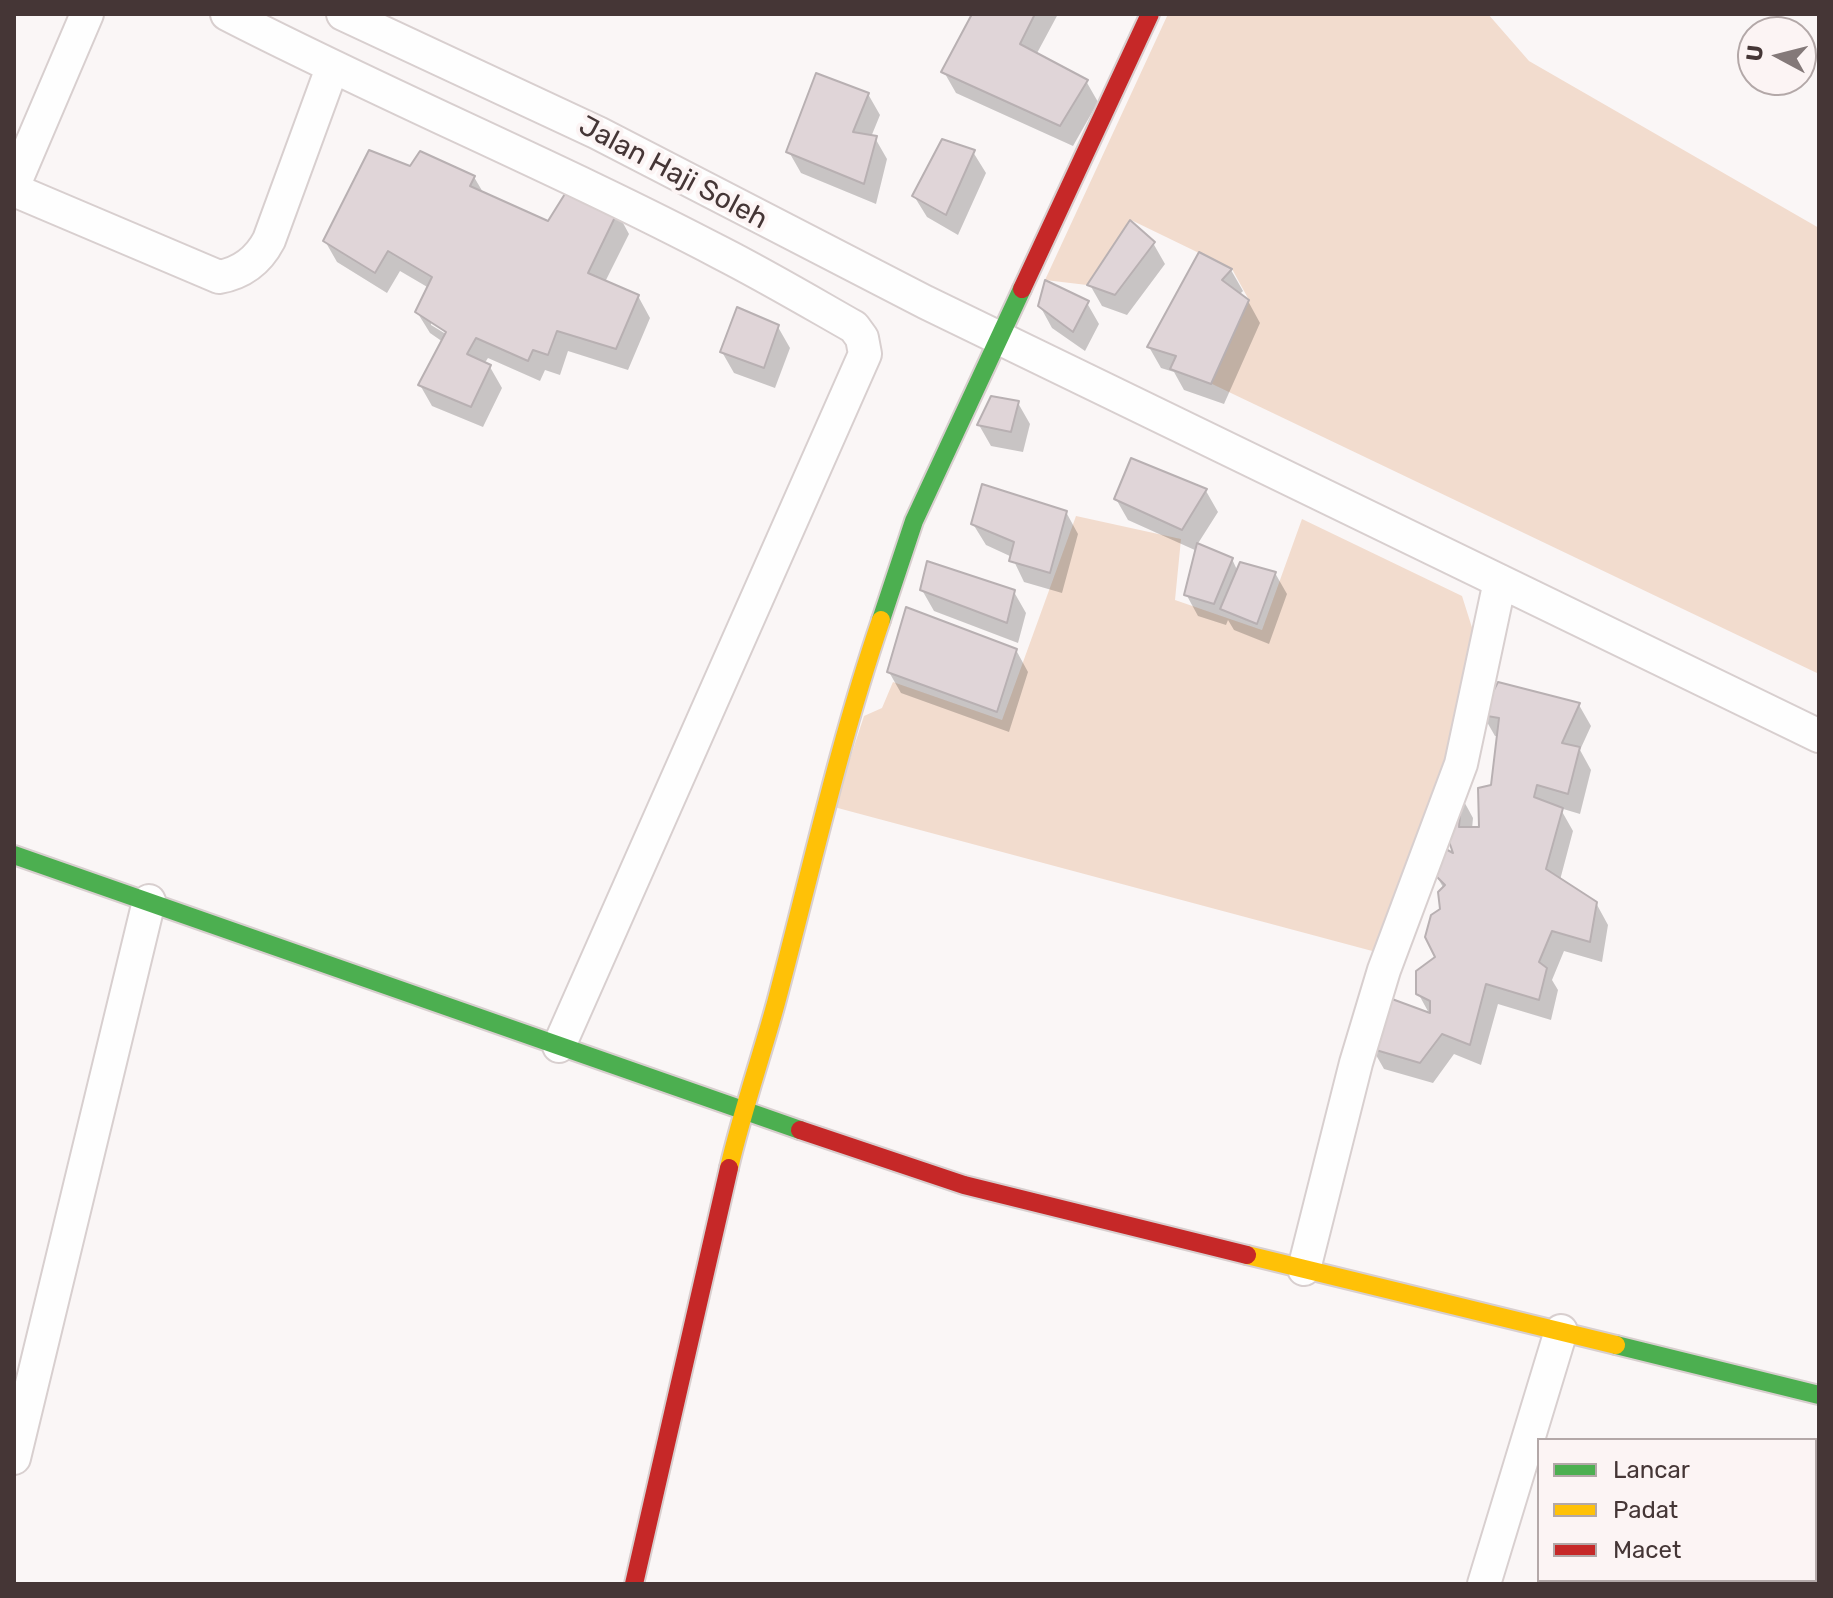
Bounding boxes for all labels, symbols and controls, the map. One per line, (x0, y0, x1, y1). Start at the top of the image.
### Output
north arrow (1737, 16, 1817, 96)
text: U (1740, 44, 1769, 63)
street label: Jalan Haji Soleh (573, 109, 773, 237)
legend (1537, 1438, 1817, 1582)
text: Lancar (1613, 1456, 1690, 1484)
text: Padat (1613, 1496, 1678, 1524)
text: Macet (1613, 1536, 1681, 1564)

